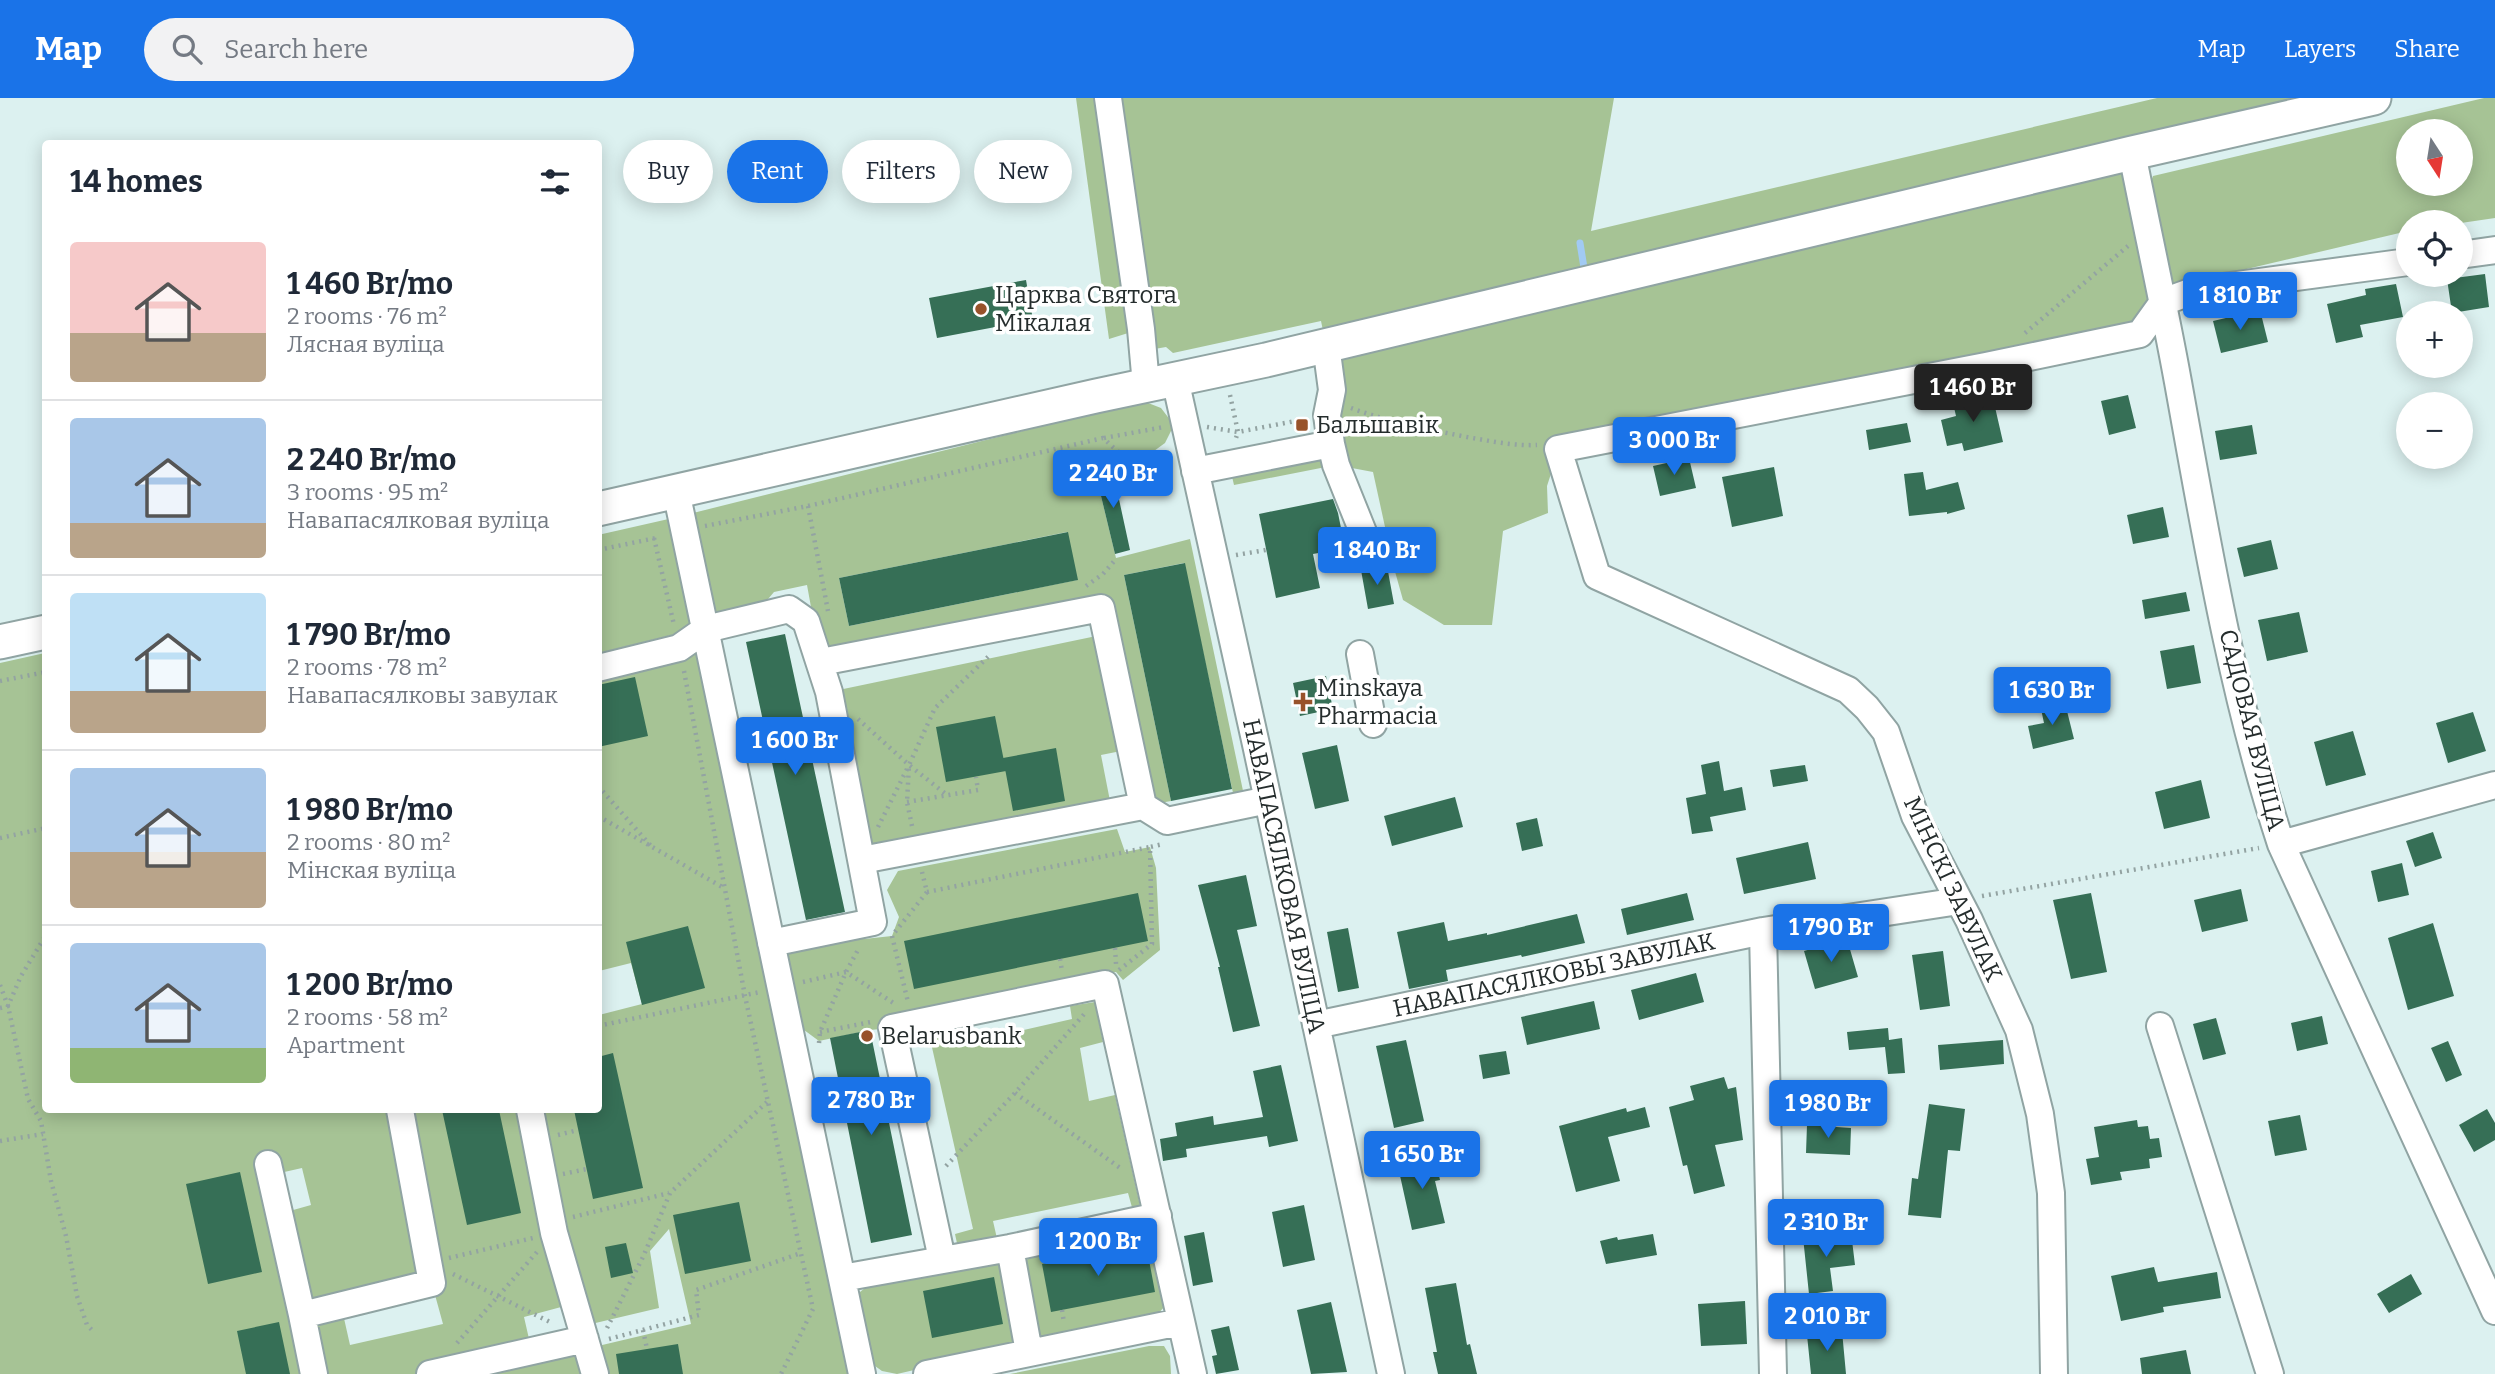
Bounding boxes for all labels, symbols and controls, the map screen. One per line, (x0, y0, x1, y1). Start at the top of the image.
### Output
search box (144, 18, 634, 81)
text: Map (35, 29, 102, 69)
icon: search (168, 30, 206, 68)
text: Search here (224, 34, 368, 65)
text: Map (2198, 35, 2246, 63)
text: Layers (2284, 35, 2356, 63)
text: Share (2394, 35, 2460, 63)
north arrow (2396, 119, 2473, 196)
map controls (2396, 119, 2473, 469)
chip: Buy (623, 140, 713, 203)
chip: Rent (727, 140, 828, 203)
chip: Filters (842, 140, 960, 203)
chip: New (974, 140, 1072, 203)
icon: filters (536, 163, 574, 201)
text: 14 homes (70, 164, 203, 200)
button: locate (2396, 210, 2473, 287)
text: 1 460 Br/mo (287, 266, 453, 302)
icon: home (126, 270, 210, 354)
pin: 1 810 Br (2168, 272, 2312, 332)
place label: Царква Святога Мікалая (995, 281, 1177, 337)
text: 1 810 Br (2199, 281, 2281, 309)
marker: Царква Святога Мікалая (973, 301, 989, 317)
button: + (2396, 301, 2473, 378)
text: 2 rooms · 76 m² (287, 302, 447, 330)
text: Лясная вуліца (287, 330, 445, 358)
pin: 1 460 Br (1901, 364, 2045, 424)
text: 1 460 Br (1930, 373, 2016, 401)
button: − (2396, 392, 2473, 469)
place label: Бальшавік (1316, 411, 1439, 439)
marker: Бальшавік (1294, 417, 1310, 433)
pin: 3 000 Br (1602, 418, 1746, 477)
text: 3 000 Br (1629, 426, 1719, 454)
text: 2 240 Br/mo (287, 442, 456, 478)
icon: home (126, 446, 210, 530)
pin: 2 240 Br (1041, 450, 1185, 510)
text: 2 240 Br (1069, 459, 1157, 487)
text: 3 rooms · 95 m² (287, 478, 448, 506)
text: Навапасялковая вуліца (287, 506, 550, 534)
pin: 1 840 Br (1305, 528, 1449, 587)
text: 1 840 Br (1334, 536, 1420, 564)
text: 1 790 Br/mo (287, 617, 451, 653)
icon: home (126, 621, 210, 705)
street label: САДОВАЯ ВУЛІЦА (2213, 626, 2291, 834)
text: 2 rooms · 78 m² (287, 653, 447, 681)
pin: 1 630 Br (1980, 668, 2124, 727)
place label: Minskaya Pharmacia (1317, 674, 1437, 730)
text: 1 630 Br (2010, 676, 2094, 704)
text: Навапасялковы завулак (287, 681, 558, 709)
marker: Minskaya Pharmacia (1295, 694, 1311, 710)
street label: НАВАПАСЯЛКОВАЯ ВУЛІЦА (1237, 716, 1331, 1036)
pin: 1 600 Br (723, 718, 867, 777)
text: 1 600 Br (752, 726, 838, 754)
text: 1 980 Br/mo (287, 792, 453, 828)
street label: МІНСКІ ЗАВУЛАК (1898, 792, 2008, 986)
icon: home (126, 796, 210, 880)
text: 2 rooms · 80 m² (287, 828, 450, 856)
text: Мінская вуліца (287, 856, 456, 884)
pin: 1 790 Br (1759, 904, 1903, 964)
text: 1 790 Br (1789, 913, 1873, 941)
street label: НАВАПАСЯЛКОВЫ ЗАВУЛАК (1390, 927, 1718, 1023)
text: 1 200 Br/mo (287, 967, 453, 1003)
icon: home (126, 971, 210, 1055)
text: 2 rooms · 58 m² (287, 1003, 448, 1031)
place label: Belarusbank (881, 1022, 1022, 1050)
marker: Belarusbank (859, 1028, 875, 1044)
text: Apartment (287, 1031, 405, 1059)
pin: 2 780 Br (799, 1077, 943, 1137)
pin: 1 980 Br (1756, 1080, 1900, 1140)
text: 2 780 Br (827, 1086, 915, 1114)
text: 1 980 Br (1785, 1089, 1871, 1117)
pin: 1 650 Br (1350, 1132, 1494, 1191)
text: 1 650 Br (1380, 1140, 1464, 1168)
pin: 2 310 Br (1754, 1200, 1898, 1259)
text: 2 310 Br (1784, 1208, 1868, 1236)
pin: 1 200 Br (1026, 1218, 1170, 1278)
text: 1 200 Br (1055, 1227, 1141, 1255)
pin: 2 010 Br (1755, 1294, 1899, 1353)
text: 2 010 Br (1784, 1302, 1870, 1330)

